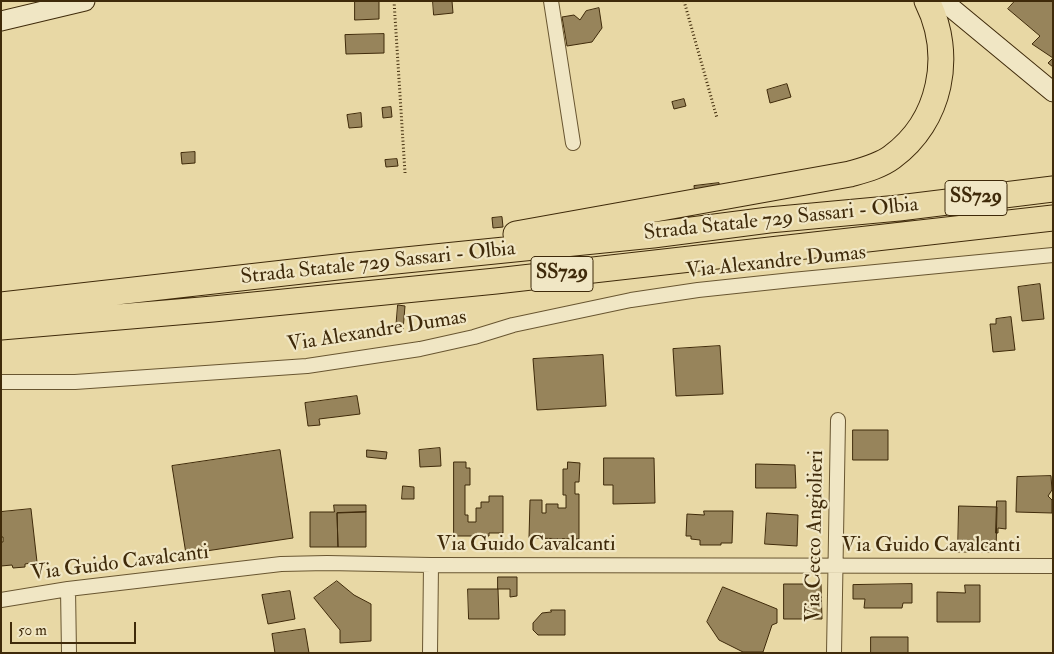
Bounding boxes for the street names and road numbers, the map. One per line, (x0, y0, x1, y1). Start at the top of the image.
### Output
road number: SS729 (945, 180, 1007, 216)
street label: Strada Statale 729 Sassari - Olbia (642, 193, 920, 247)
street label: Strada Statale 729 Sassari - Olbia (239, 237, 517, 291)
street label: Via Alexandre Dumas (685, 241, 867, 285)
road number: SS729 (531, 256, 593, 292)
street label: Via Alexandre Dumas (286, 305, 468, 359)
street label: Via Cecco Angiolieri (802, 450, 830, 622)
street label: Via Guido Cavalcanti (437, 532, 615, 558)
street label: Via Guido Cavalcanti (842, 533, 1020, 559)
street label: Via Guido Cavalcanti (30, 541, 210, 587)

